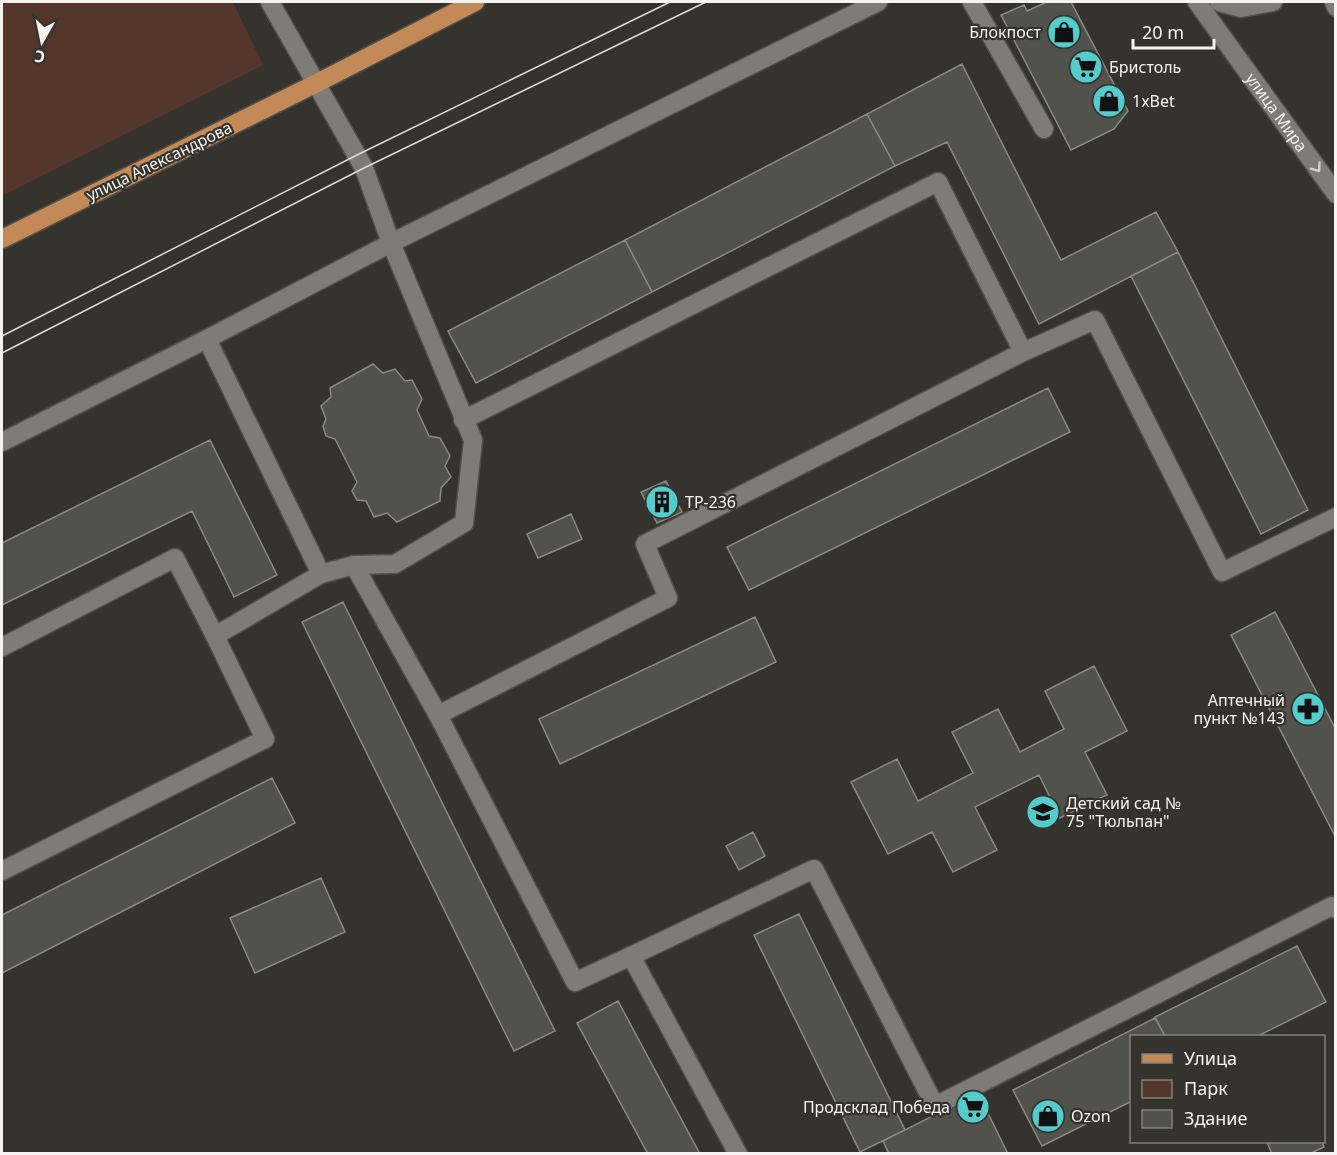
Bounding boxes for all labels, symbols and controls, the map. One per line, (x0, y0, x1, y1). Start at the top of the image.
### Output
north arrow (12, 12, 72, 72)
scale bar (1133, 12, 1214, 50)
shop icon: Блокпост (1046, 14, 1082, 50)
text: 20 m (1142, 20, 1184, 44)
place label: Блокпост (969, 21, 1042, 43)
text: С (33, 45, 46, 68)
supermarket icon: Бристоль (1068, 49, 1104, 85)
place label: Бристоль (1109, 56, 1181, 78)
street label: улица Мира (1241, 68, 1313, 156)
shop icon: 1xBet (1091, 83, 1127, 119)
place label: 1xBet (1132, 90, 1175, 112)
street label: улица Александрова (82, 116, 236, 206)
one-way arrow (1310, 162, 1321, 173)
building icon: ТР-236 (644, 484, 680, 520)
place label: ТР-236 (685, 491, 736, 513)
place label: Аптечный пункт №143 (1193, 689, 1285, 729)
pharmacy icon: Аптечный пункт №143 (1290, 691, 1326, 727)
place label: Детский сад № 75 "Тюльпан" (1066, 792, 1181, 832)
school or university icon: Детский сад № 75 "Тюльпан" (1025, 794, 1061, 830)
legend (1130, 1035, 1325, 1143)
text: Улица (1184, 1046, 1237, 1070)
text: Парк (1184, 1076, 1228, 1100)
supermarket icon: Продсклад Победа (955, 1089, 991, 1125)
place label: Продсклад Победа (803, 1096, 950, 1118)
shop icon: Ozon (1030, 1098, 1066, 1134)
place label: Ozon (1071, 1105, 1111, 1127)
text: Здание (1184, 1106, 1248, 1130)

